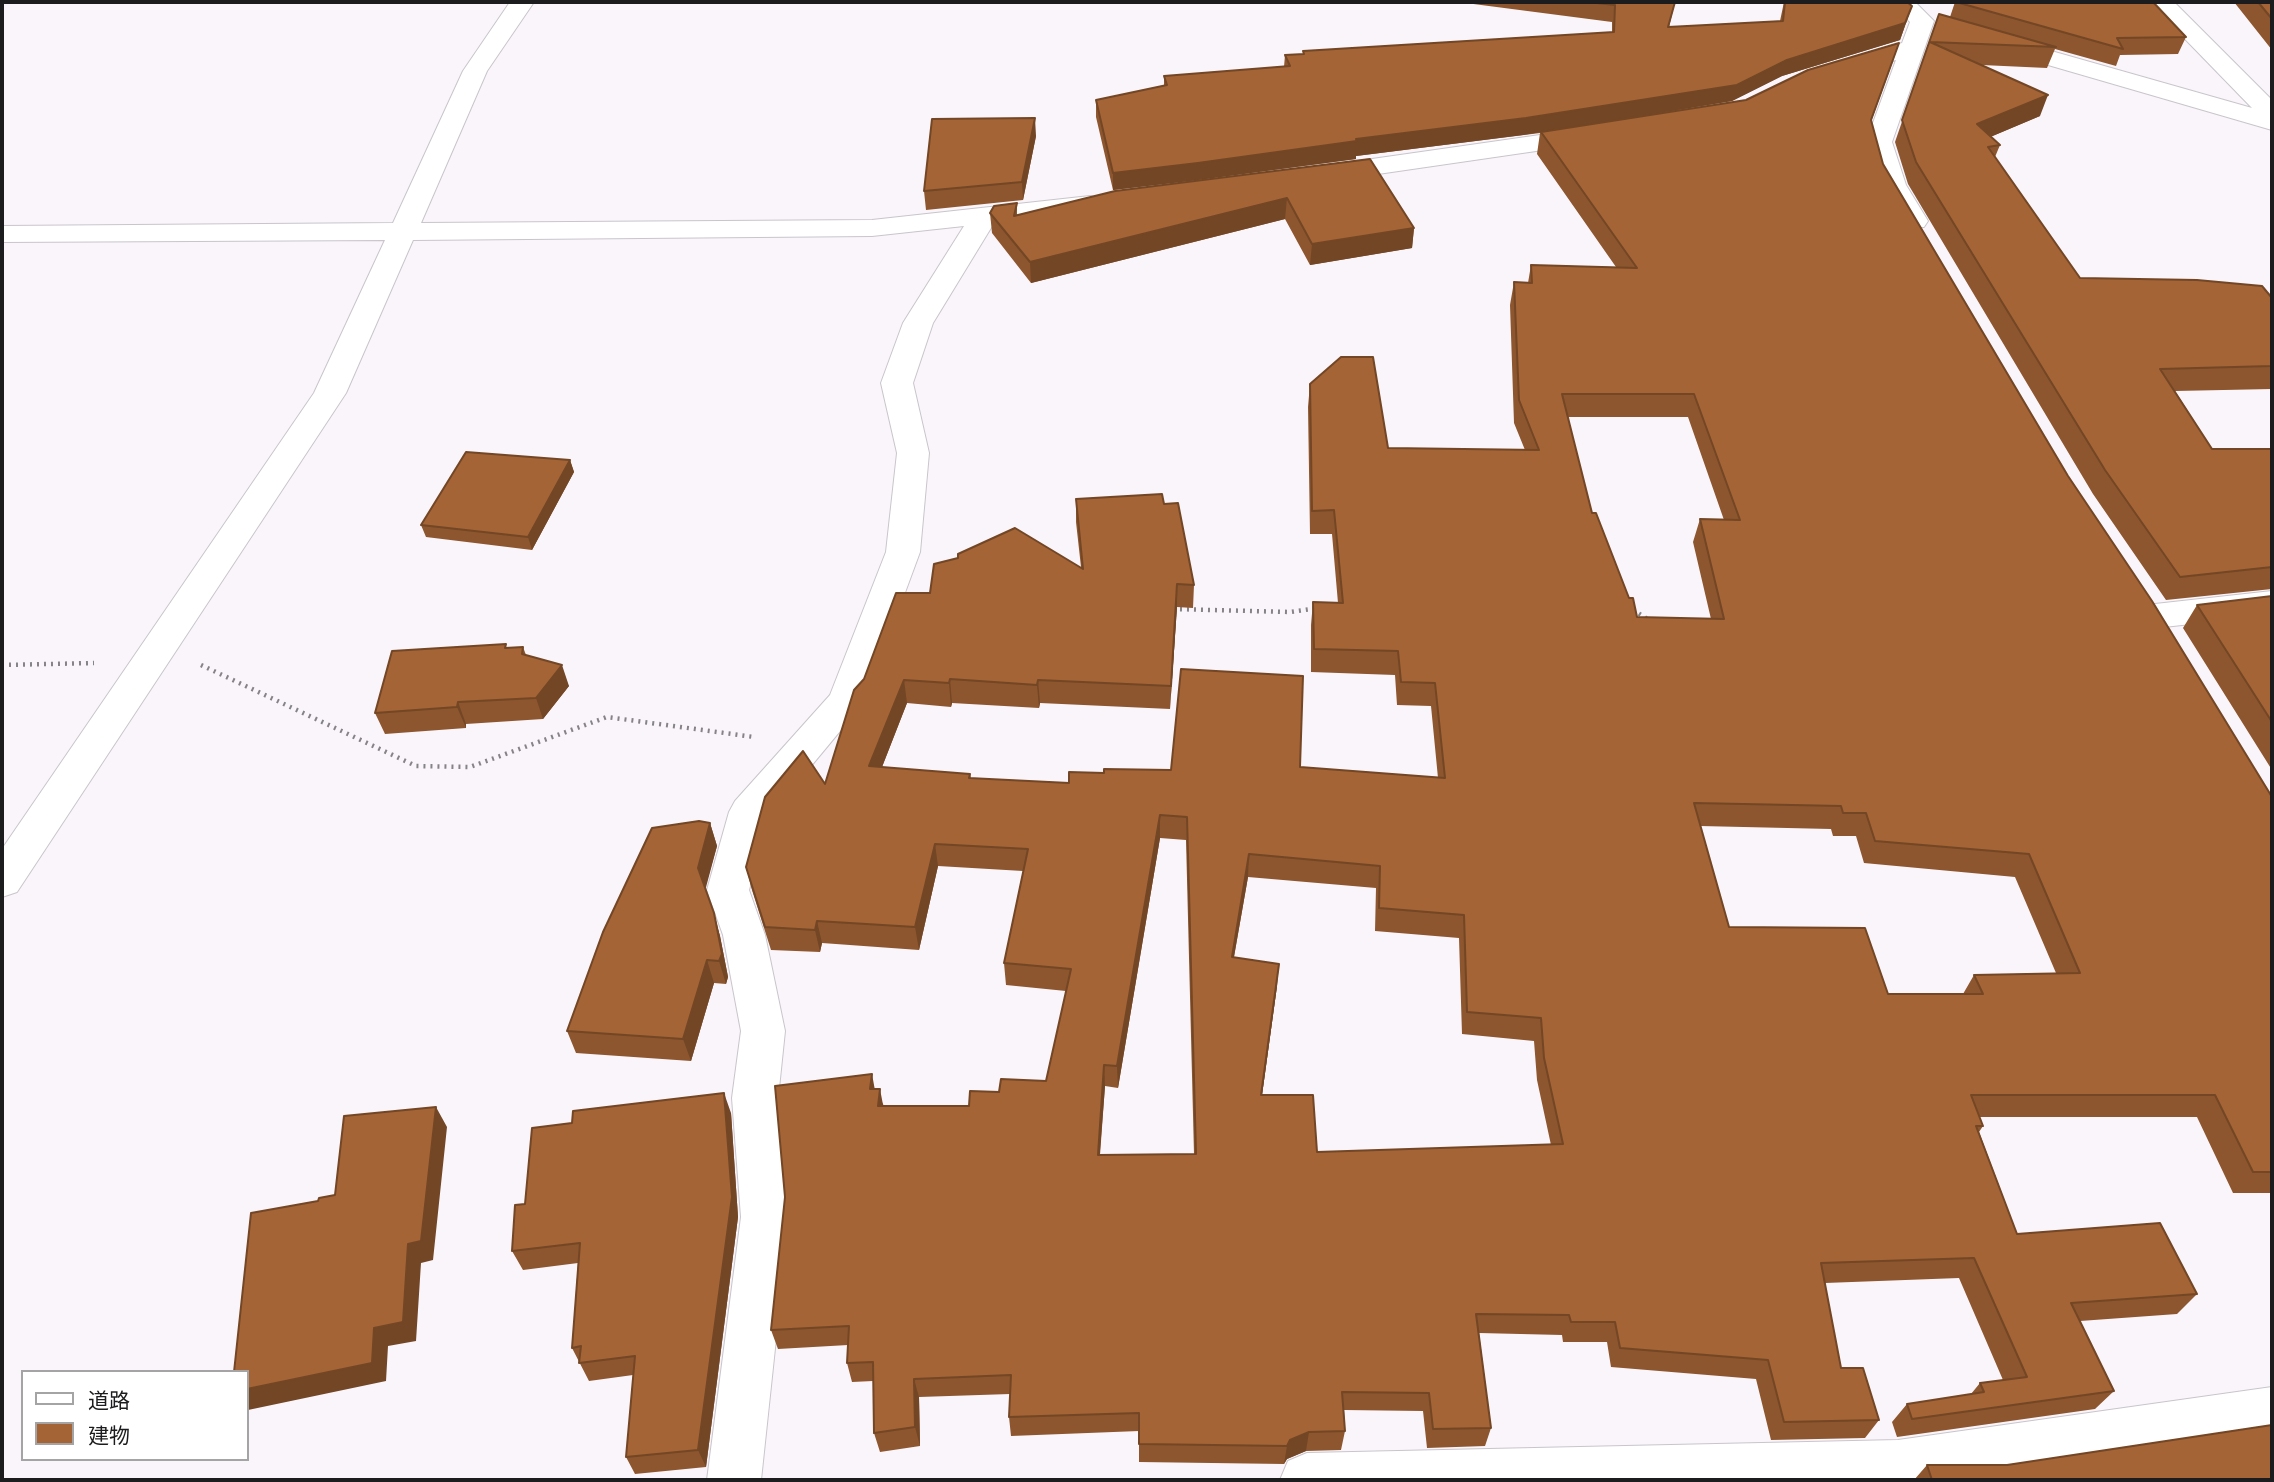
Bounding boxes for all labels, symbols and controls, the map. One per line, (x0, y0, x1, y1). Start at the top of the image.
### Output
legend (21, 1370, 248, 1461)
text: 道路 (88, 1388, 130, 1413)
text: 建物 (88, 1423, 130, 1448)

